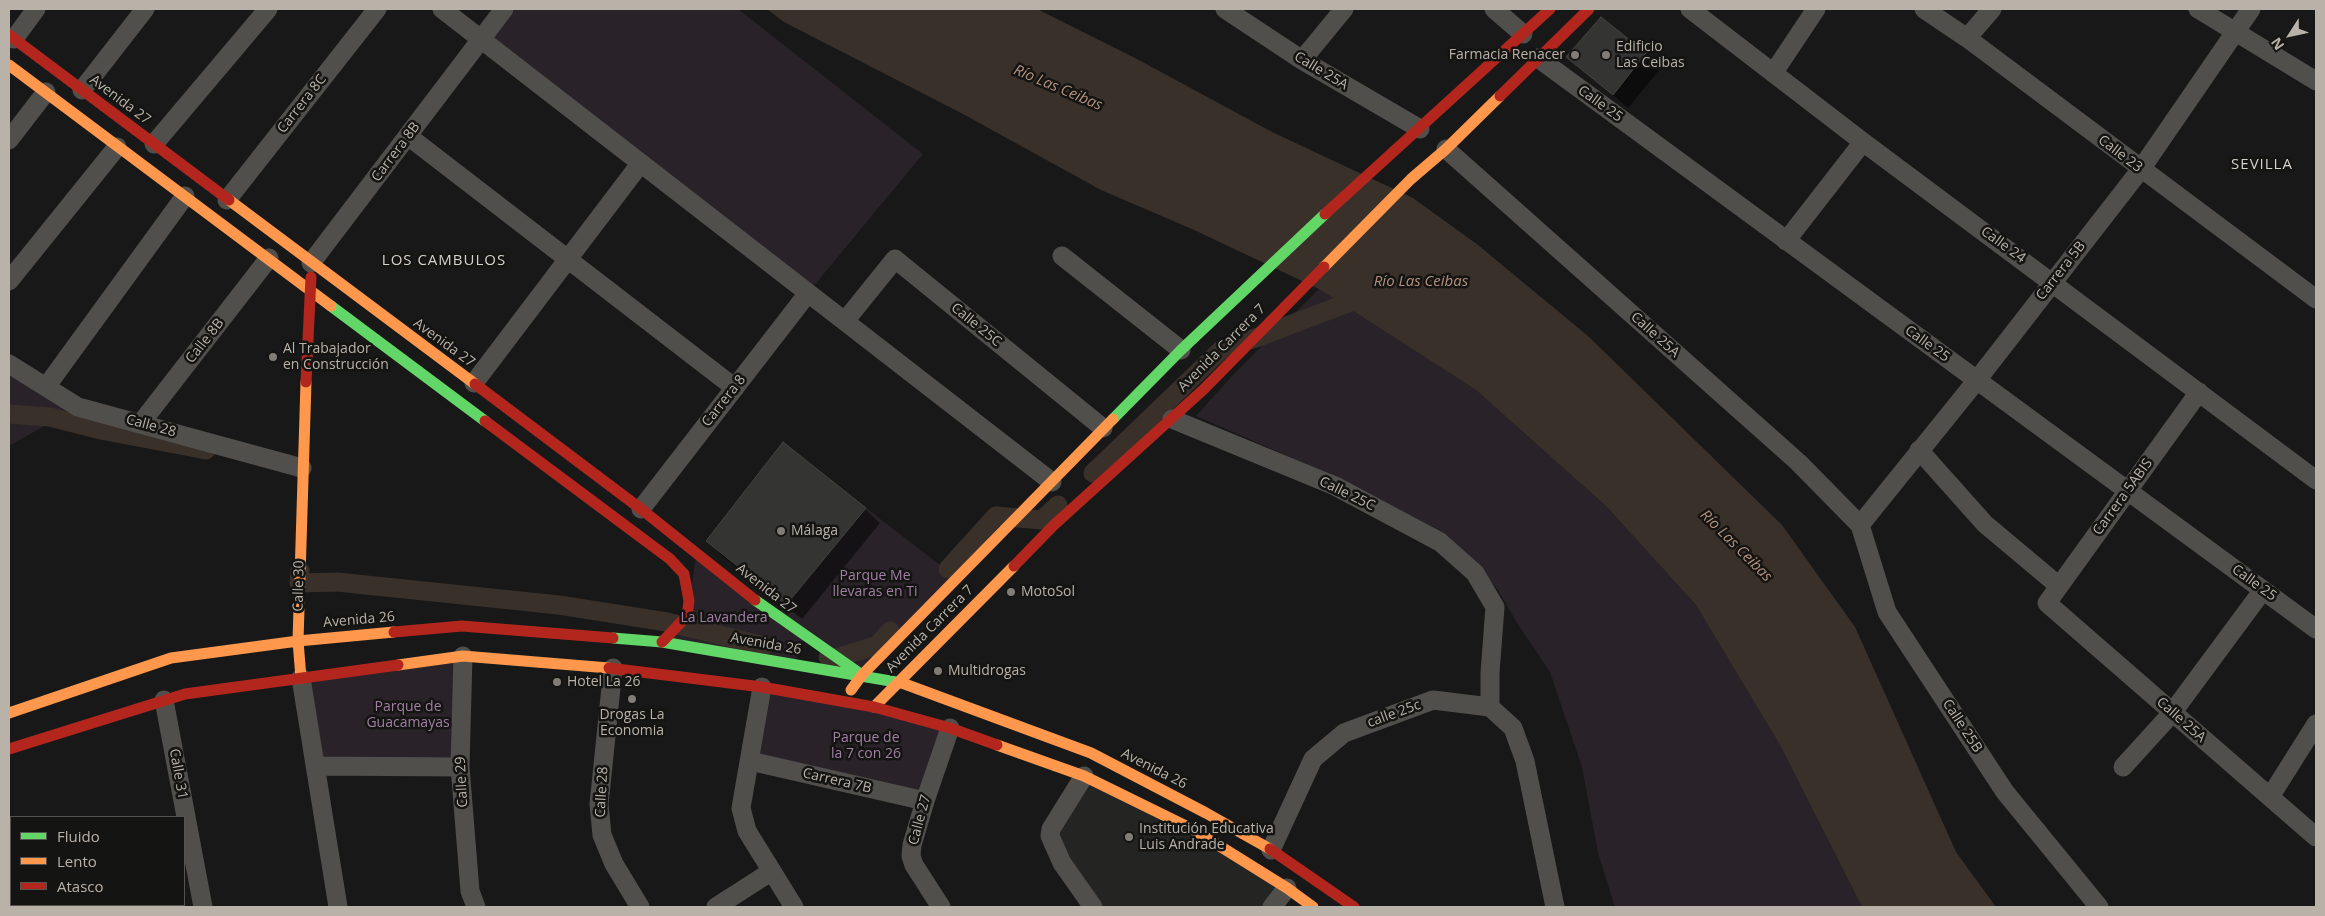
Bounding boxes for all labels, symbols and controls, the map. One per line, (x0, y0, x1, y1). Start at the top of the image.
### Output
north arrow (2265, 10, 2315, 60)
text: N (2266, 34, 2288, 54)
place label: Edificio Las Ceibas (1616, 39, 1685, 72)
place label: Farmacia Renacer (1449, 47, 1565, 63)
street label: Calle 25A (1291, 48, 1351, 94)
marker: Farmacia Renacer (1569, 49, 1581, 61)
marker: Edificio Las Ceibas (1600, 49, 1612, 61)
water label: Río Las Ceibas (1011, 61, 1105, 115)
street label: Carrera 8C (274, 71, 330, 137)
street label: Avenida 27 (86, 72, 154, 128)
street label: Calle 25 (1574, 82, 1626, 126)
street label: Carrera 8B (368, 119, 424, 185)
street label: Calle 23 (2095, 132, 2145, 176)
district label: SEVILLA (2230, 156, 2294, 174)
street label: Calle 24 (1977, 223, 2029, 267)
street label: Carrera 5B (2033, 238, 2089, 304)
district label: LOS CAMBULOS (380, 252, 508, 270)
water label: Río Las Ceibas (1374, 273, 1468, 291)
street label: Calle 25C (947, 300, 1005, 350)
street label: Avenida Carrera 7 (1175, 301, 1269, 395)
street label: Calle 25A (1627, 309, 1683, 361)
street label: Calle 8B (182, 315, 228, 367)
street label: Avenida 27 (410, 315, 478, 371)
street label: Calle 25 (1901, 322, 1953, 366)
place label: Al Trabajador en Construcción (283, 341, 389, 374)
marker: Al Trabajador en Construcción (267, 351, 279, 363)
street label: Carrera 8 (699, 372, 749, 430)
street label: Calle 28 (124, 411, 178, 441)
street label: Carrera 5ABIS (2090, 455, 2156, 539)
street label: Calle 25C (1316, 473, 1378, 515)
water label: Río Las Ceibas (1696, 506, 1776, 586)
place label: Málaga (791, 523, 838, 539)
marker: Málaga (775, 525, 787, 537)
street label: Calle 30 (290, 560, 308, 612)
street label: Avenida 27 (733, 560, 799, 618)
street label: Calle 25 (2228, 561, 2280, 605)
park label: Parque Me llevaras en Ti (833, 568, 917, 600)
street label: Avenida Carrera 7 (883, 582, 977, 676)
place label: MotoSol (1021, 584, 1075, 600)
marker: MotoSol (1005, 586, 1017, 598)
street label: Avenida 26 (322, 609, 396, 631)
park label: La Lavandera (680, 610, 768, 626)
street label: Avenida 26 (729, 629, 803, 659)
place label: Multidrogas (948, 663, 1026, 679)
marker: Multidrogas (932, 665, 944, 677)
place label: Hotel La 26 (567, 674, 640, 690)
marker: Hotel La 26 (551, 676, 563, 688)
marker: Drogas La Economia (626, 693, 638, 705)
street label: Calle 25A (2153, 694, 2209, 746)
street label: Calle 25B (1939, 696, 1985, 756)
street label: calle 25c (1365, 697, 1423, 731)
park label: Parque de Guacamayas (366, 699, 450, 732)
place label: Drogas La Economia (599, 707, 665, 740)
park label: Parque de la 7 con 26 (831, 730, 901, 762)
street label: Avenida 26 (1118, 745, 1190, 793)
street label: Calle 31 (165, 747, 191, 801)
street label: Calle 29 (452, 756, 472, 808)
street label: Carrera 7B (801, 765, 873, 797)
street label: Calle 28 (592, 766, 612, 818)
street label: Calle 27 (905, 793, 935, 847)
legend (10, 816, 185, 906)
place label: Institución Educativa Luis Andrade (1139, 821, 1274, 854)
text: Fluido (57, 826, 100, 846)
marker: Institución Educativa Luis Andrade (1123, 831, 1135, 843)
text: Lento (57, 851, 97, 871)
text: Atasco (57, 876, 104, 896)

